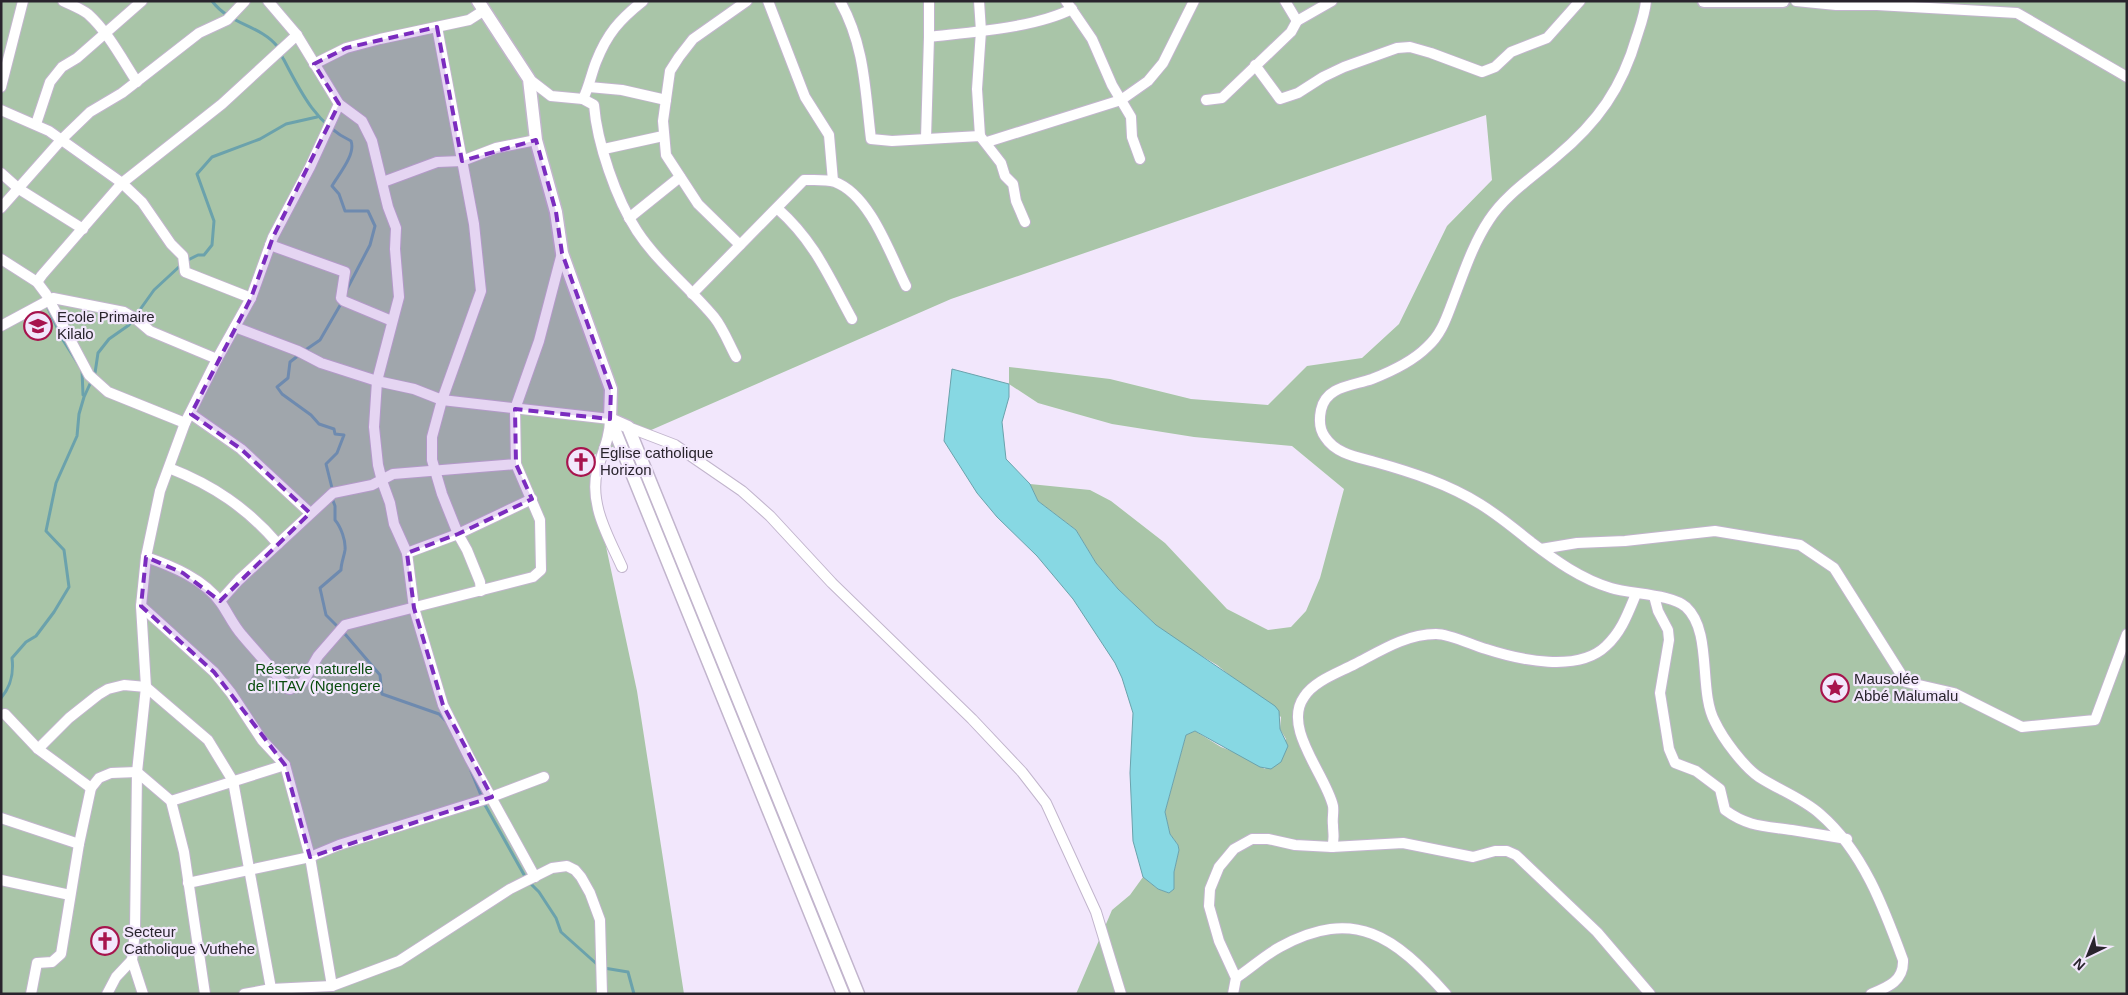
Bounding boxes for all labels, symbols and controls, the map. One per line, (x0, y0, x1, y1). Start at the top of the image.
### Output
place label: Ecole Primaire Kilalo (57, 308, 155, 342)
school or university icon: Ecole Primaire Kilalo (23, 311, 53, 341)
place label: Eglise catholique Horizon (600, 444, 713, 478)
church icon: Eglise catholique Horizon (566, 447, 596, 477)
park label: Réserve naturelle de l'ITAV (Ngengere (247, 660, 381, 694)
place label: Mausolée Abbé Malumalu (1854, 670, 1958, 704)
place icon: Mausolée Abbé Malumalu (1820, 673, 1850, 703)
place label: Secteur Catholique Vuthehe (124, 923, 255, 957)
church icon: Secteur Catholique Vuthehe (90, 926, 120, 956)
north arrow (2063, 930, 2113, 980)
text: N (2070, 955, 2088, 974)

